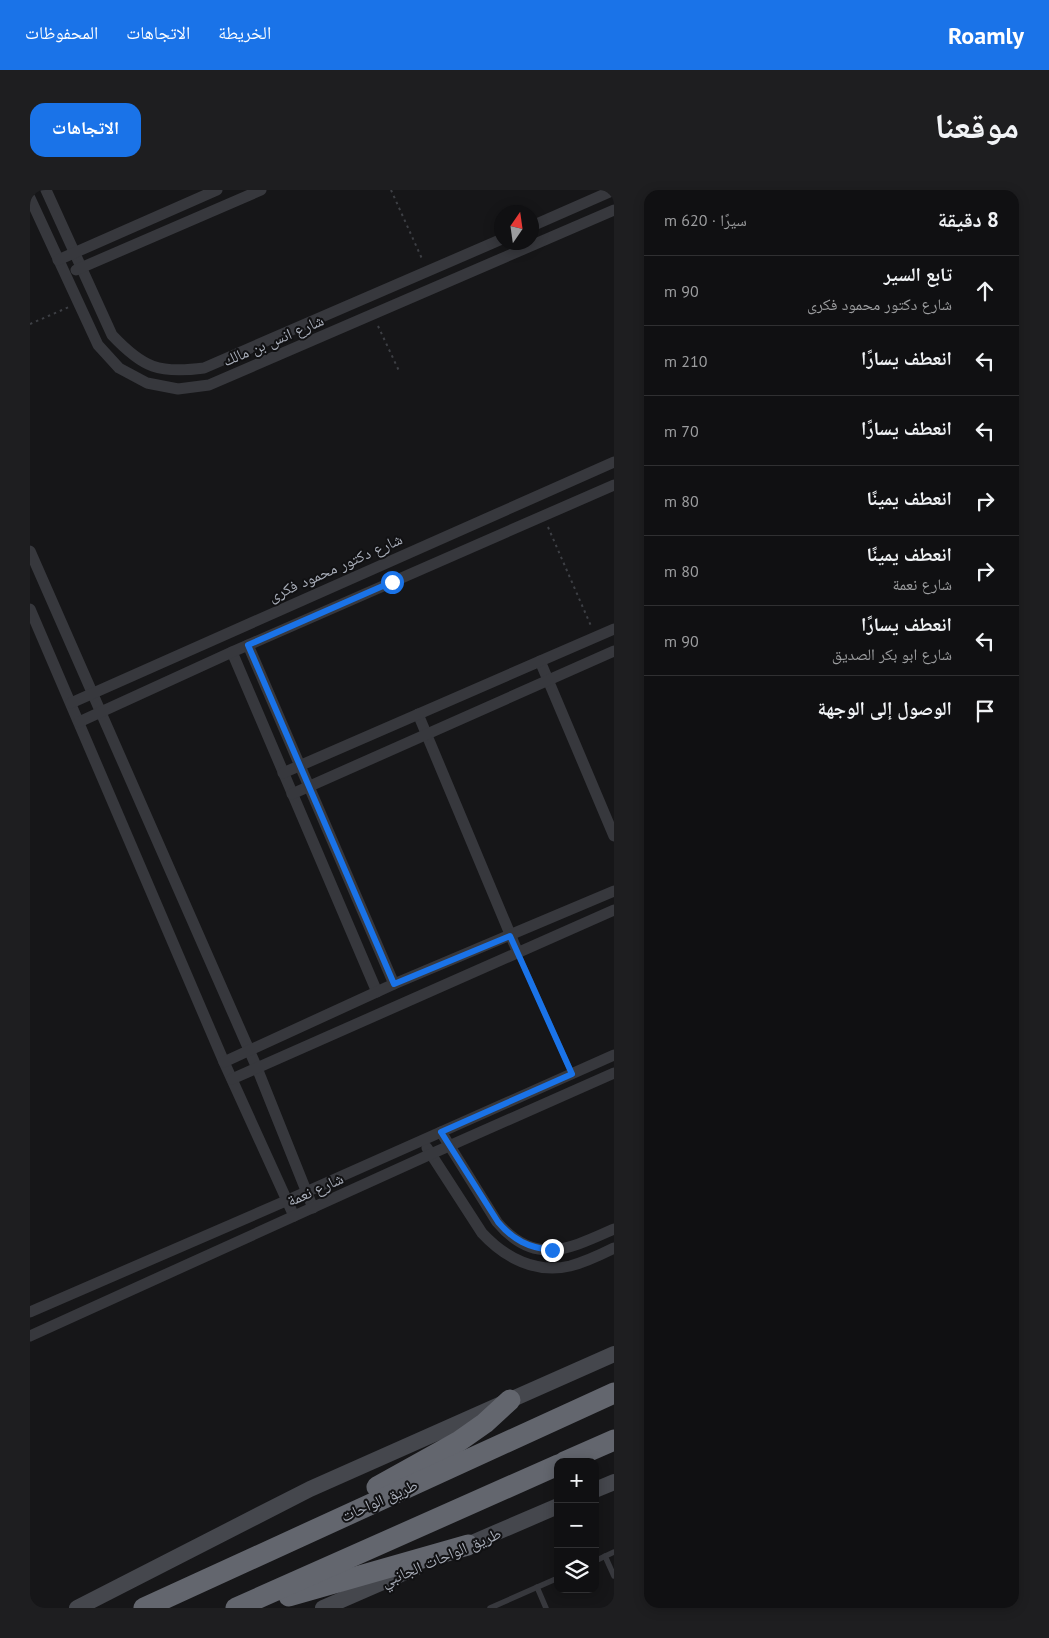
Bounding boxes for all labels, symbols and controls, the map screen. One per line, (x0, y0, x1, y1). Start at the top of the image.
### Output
text: Roamly (948, 20, 1024, 51)
text: المحفوظات (25, 21, 98, 44)
text: الاتجاهات (126, 21, 190, 44)
text: الخريطة (218, 21, 271, 44)
text: موقعنا (934, 102, 1019, 148)
button: الاتجاهات (30, 103, 141, 157)
north arrow (494, 205, 539, 250)
text: 8 دقيقة (938, 206, 999, 233)
text: سيرًا · 620 m (664, 210, 747, 230)
text: تابع السير (884, 262, 952, 286)
icon: ahead (971, 277, 999, 305)
text: 90 m (664, 281, 699, 301)
text: شارع دكتور محمود فكرى (807, 294, 952, 314)
street label: شارع انس بن مالك (219, 310, 327, 371)
text: انعطف يسارًا (861, 346, 952, 370)
icon: left (971, 347, 999, 375)
text: 210 m (664, 351, 707, 371)
text: انعطف يسارًا (861, 416, 952, 440)
icon: left (971, 417, 999, 445)
text: 70 m (664, 421, 699, 441)
text: انعطف يمينًا (867, 486, 952, 510)
icon: right (971, 487, 999, 515)
text: 80 m (664, 491, 699, 511)
street label: شارع دكتور محمود فكرى (265, 528, 406, 607)
text: انعطف يمينًا (867, 542, 952, 566)
icon: right (971, 557, 999, 585)
text: 80 m (664, 561, 699, 581)
route start (381, 571, 404, 594)
text: شارع نعمة (892, 574, 952, 594)
text: انعطف يسارًا (861, 612, 952, 636)
icon: left (971, 627, 999, 655)
text: 90 m (664, 631, 699, 651)
text: شارع ابو بكر الصديق (832, 644, 952, 664)
text: الوصول إلى الوجهة (817, 696, 952, 720)
icon: arrive (971, 697, 999, 725)
street label: شارع نعمة (284, 1168, 347, 1211)
route end (541, 1239, 564, 1262)
map controls (554, 1458, 599, 1593)
button: + (554, 1458, 599, 1503)
street label: طريق الواحات (337, 1474, 421, 1527)
button: − (554, 1503, 599, 1548)
street label: طريق الواحات الجانبي (378, 1523, 505, 1594)
button: layers (554, 1548, 599, 1593)

